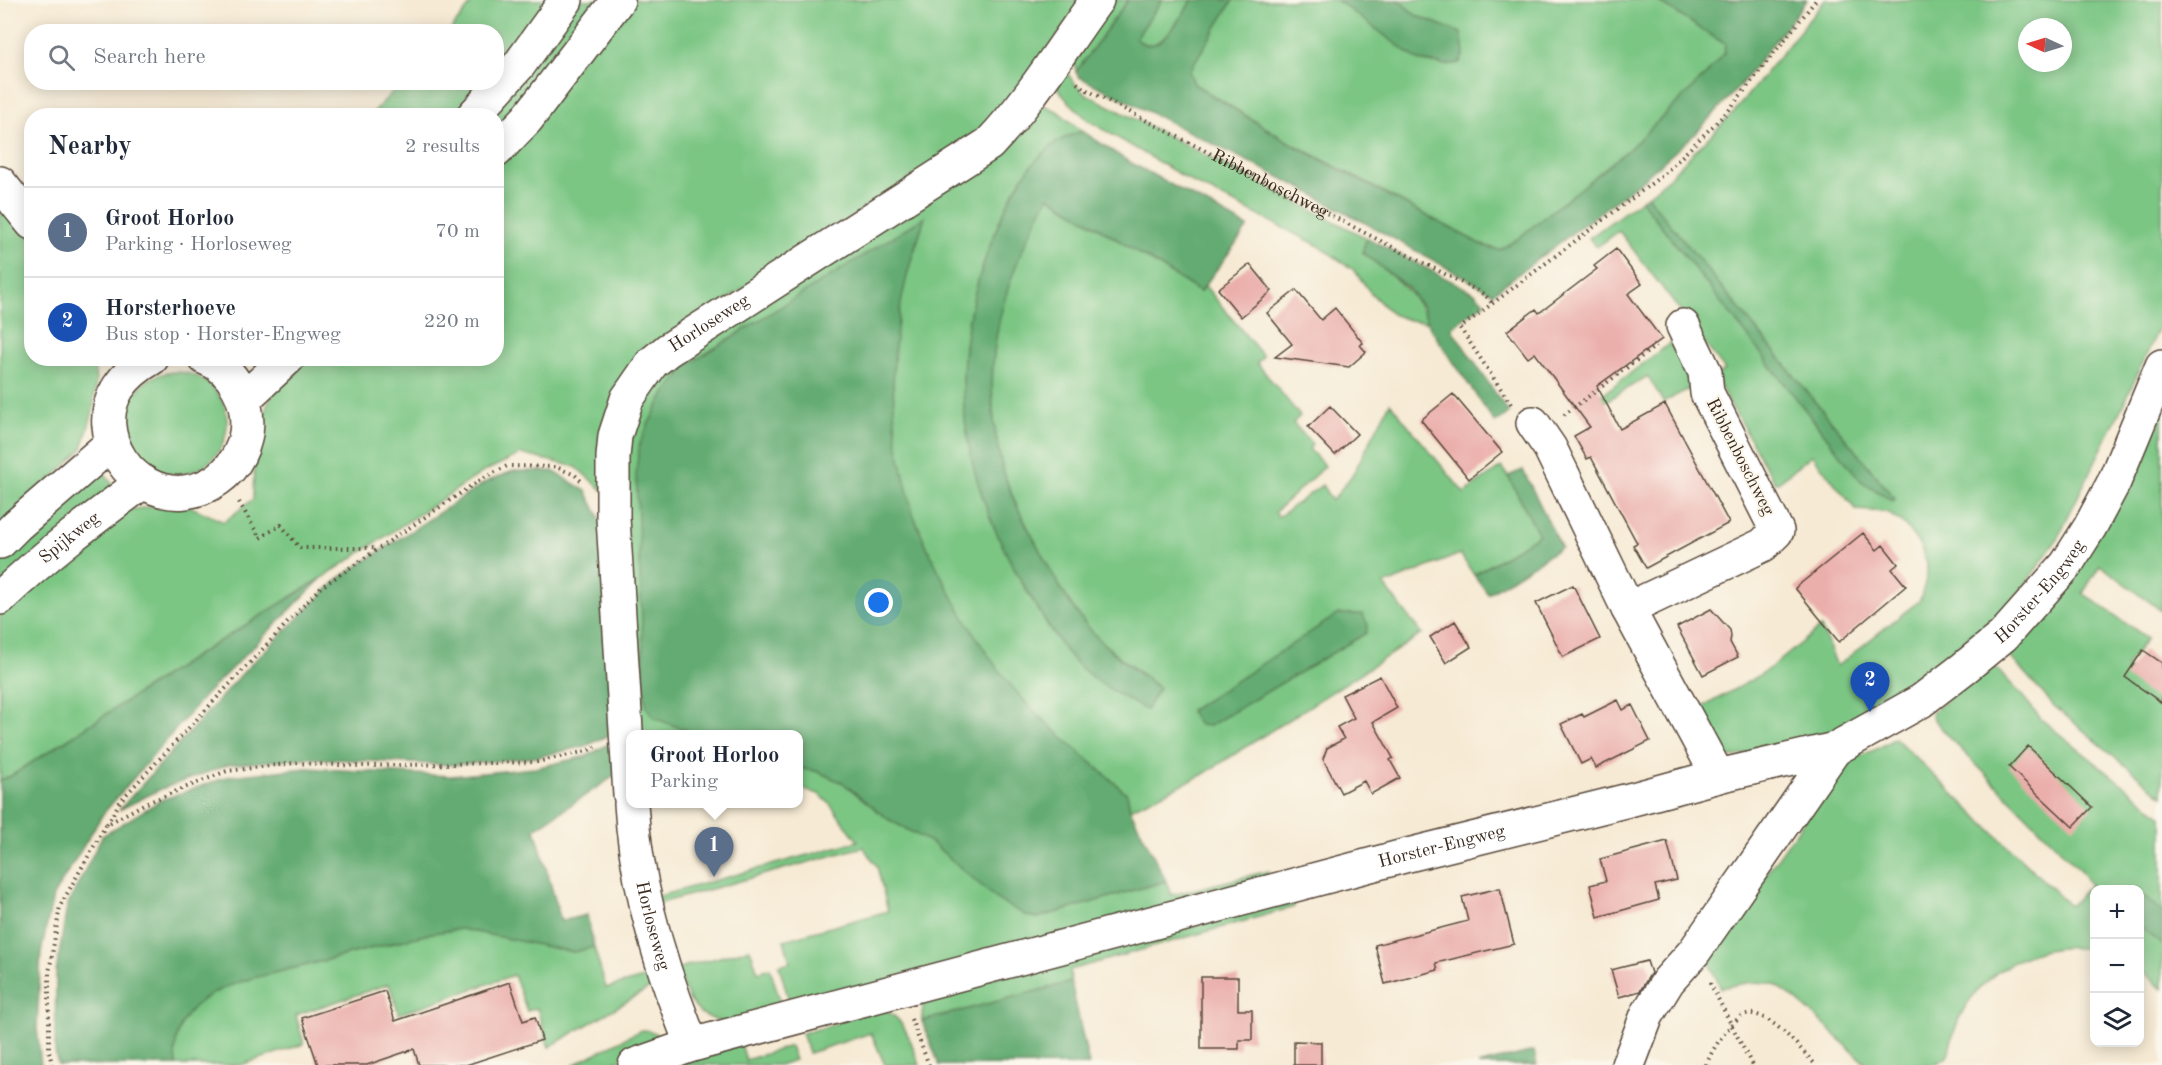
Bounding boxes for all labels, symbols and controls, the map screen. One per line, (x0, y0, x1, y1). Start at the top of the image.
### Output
north arrow (2018, 18, 2072, 72)
search box (24, 24, 504, 90)
icon: search (45, 41, 78, 74)
text: Search here (93, 46, 206, 68)
text: Nearby (48, 134, 132, 160)
text: 2 results (405, 137, 480, 157)
street label: Ribbenboschweg (1209, 147, 1332, 222)
text: Groot Horloo (105, 208, 234, 230)
text: 1 (62, 222, 73, 242)
text: 70 m (435, 222, 480, 242)
text: Parking · Horloseweg (105, 235, 292, 255)
street label: Horloseweg (666, 291, 753, 356)
text: Horsterhoeve (105, 298, 236, 320)
text: 2 (62, 312, 73, 332)
text: 220 m (424, 312, 480, 332)
text: Bus stop · Horster-Engweg (105, 325, 341, 345)
street label: Ribbenboschweg (1703, 395, 1777, 519)
street label: Spijkweg (36, 509, 103, 567)
street label: Horster-Engweg (1992, 537, 2089, 648)
your location (864, 588, 893, 617)
pin: 2 (1850, 662, 1890, 712)
popup (626, 730, 803, 808)
text: Groot Horloo (650, 745, 779, 767)
text: Parking (650, 772, 718, 792)
street label: Horster-Engweg (1376, 822, 1507, 871)
pin: 1 (694, 828, 734, 877)
street label: Horloseweg (632, 880, 673, 973)
map controls (2090, 885, 2144, 1047)
button: + (2090, 885, 2144, 939)
button: − (2090, 939, 2144, 993)
button: layers (2090, 993, 2144, 1047)

